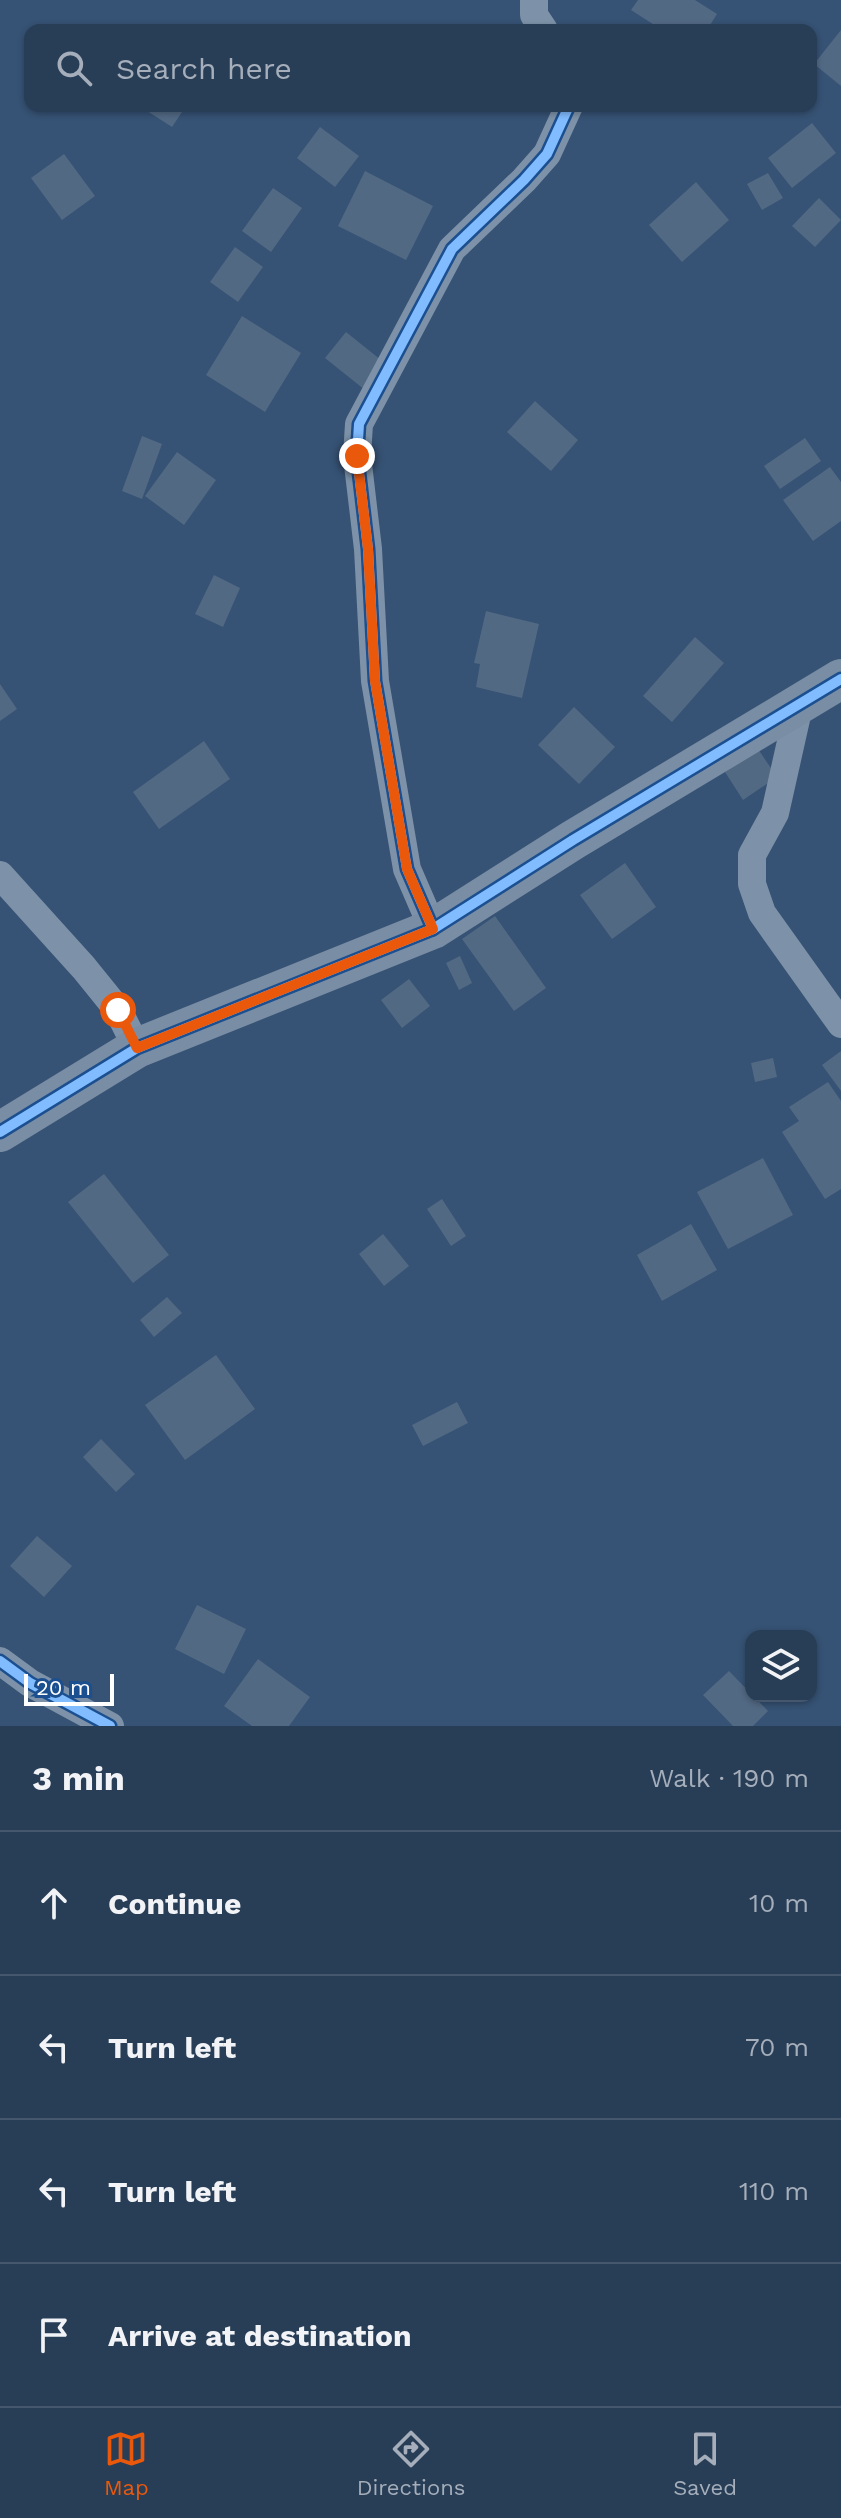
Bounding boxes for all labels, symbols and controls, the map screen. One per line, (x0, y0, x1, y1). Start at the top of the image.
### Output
search box (24, 24, 817, 112)
icon: search (52, 46, 96, 90)
text: Search here (116, 51, 292, 86)
route end (339, 438, 375, 474)
route start (100, 992, 136, 1028)
map controls (745, 1630, 817, 1702)
button: layers (745, 1630, 817, 1702)
scale bar (24, 1670, 114, 1706)
text: 20 m (36, 1675, 91, 1700)
text: 3 min (32, 1758, 125, 1798)
text: Walk · 190 m (649, 1763, 809, 1793)
icon: ahead (32, 1881, 76, 1925)
text: Continue (108, 1886, 241, 1921)
text: 10 m (749, 1888, 809, 1918)
icon: left (32, 2025, 76, 2069)
text: Turn left (108, 2030, 236, 2065)
text: 70 m (745, 2032, 809, 2062)
icon: left (32, 2169, 76, 2213)
text: Turn left (108, 2174, 236, 2209)
text: 110 m (739, 2176, 809, 2206)
icon: arrive (32, 2313, 76, 2357)
text: Arrive at destination (108, 2318, 412, 2353)
tab: Map (104, 2427, 149, 2500)
tab: Directions (357, 2427, 465, 2500)
tab: Saved (673, 2427, 737, 2500)

